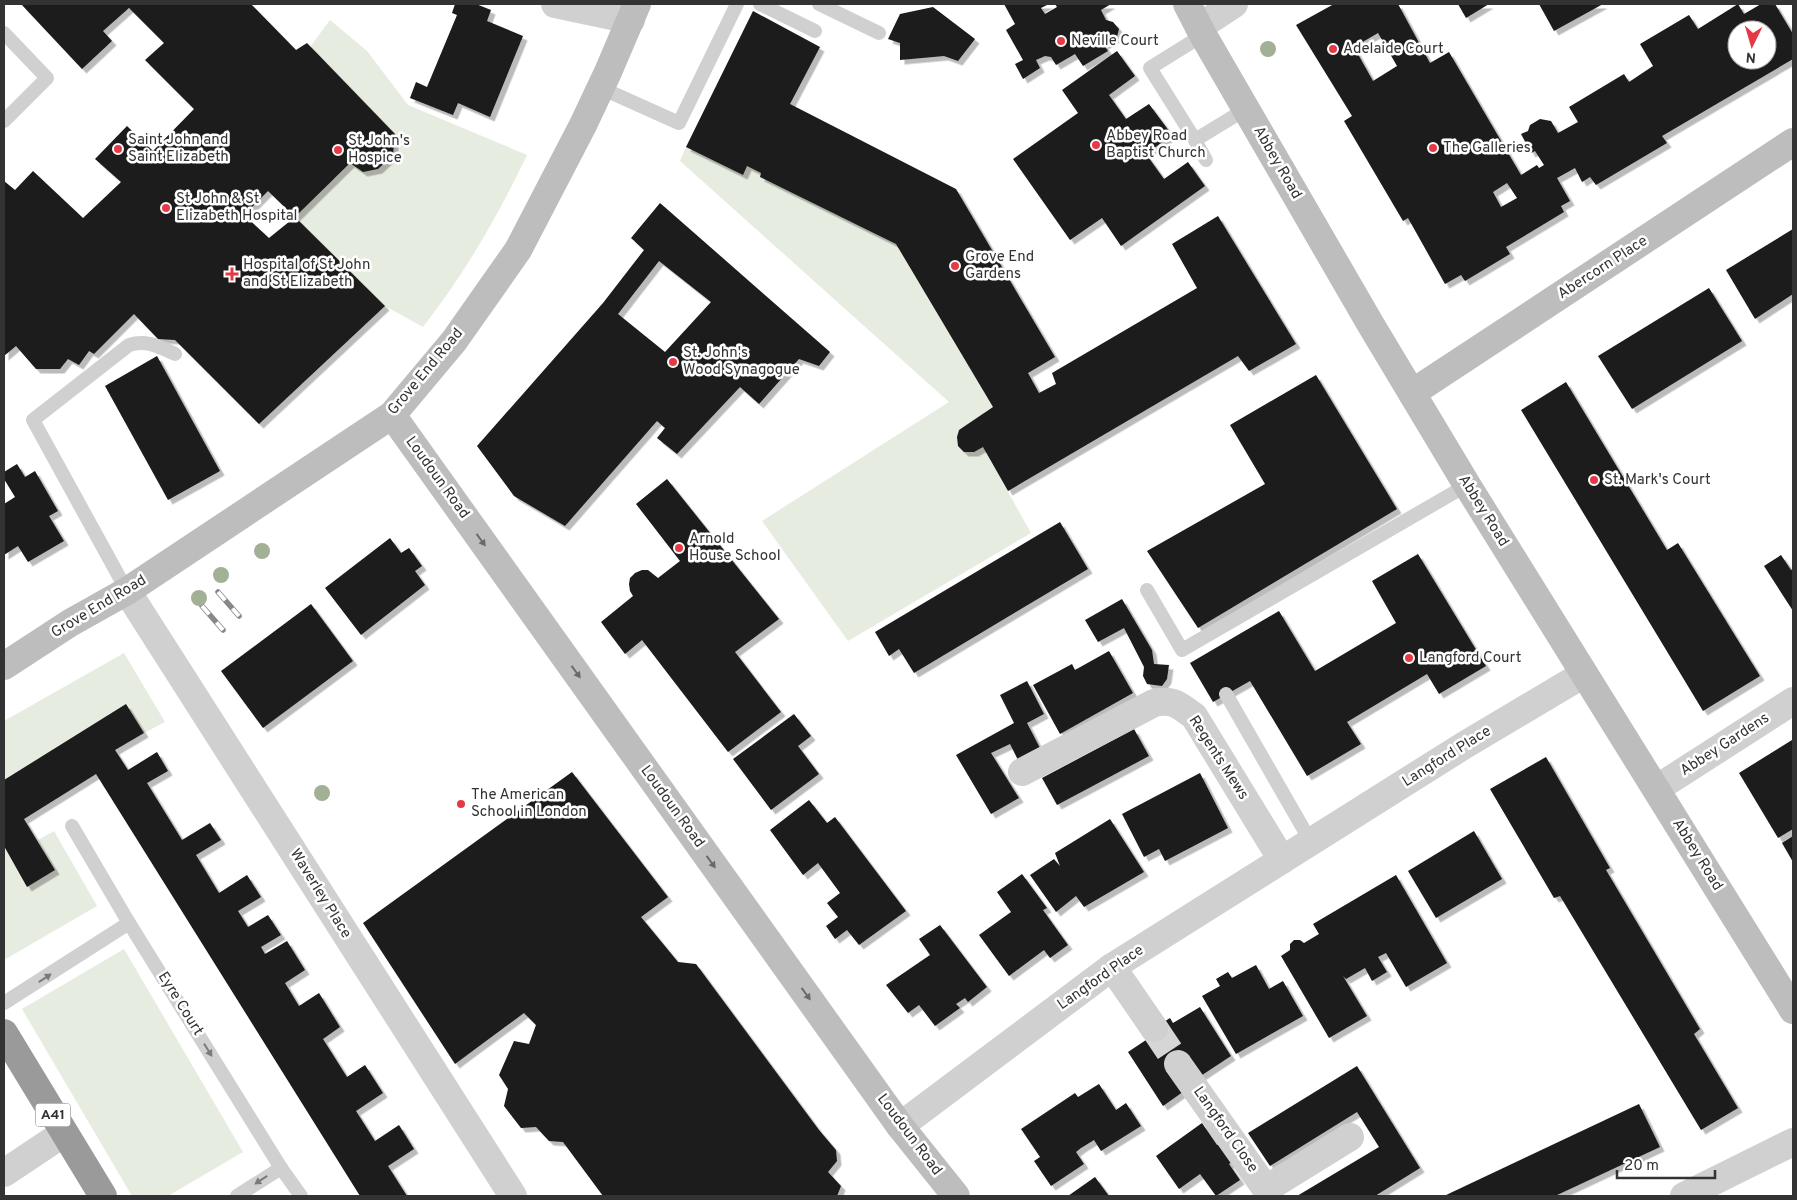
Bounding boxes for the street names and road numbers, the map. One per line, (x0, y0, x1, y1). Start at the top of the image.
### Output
street label: Abbey Road (1248, 123, 1306, 203)
street label: Abercorn Place (1554, 232, 1652, 304)
street label: Grove End Road (384, 325, 468, 419)
street label: Loudoun Road (401, 433, 473, 523)
street label: Abbey Road (1453, 472, 1513, 550)
street label: Grove End Road (48, 571, 150, 643)
street label: Abbey Gardens (1677, 709, 1773, 781)
street label: Regents Mews (1184, 712, 1252, 804)
street label: Langford Place (1399, 722, 1495, 792)
street label: Loudoun Road (636, 762, 708, 852)
street label: Abbey Road (1667, 816, 1727, 894)
street label: Waverley Place (285, 846, 355, 942)
street label: Langford Place (1054, 941, 1148, 1015)
street label: Eyre Court (153, 969, 207, 1039)
street label: Langford Close (1188, 1083, 1262, 1177)
street label: Loudoun Road (872, 1090, 946, 1180)
road number: A41 (36, 1104, 70, 1126)

